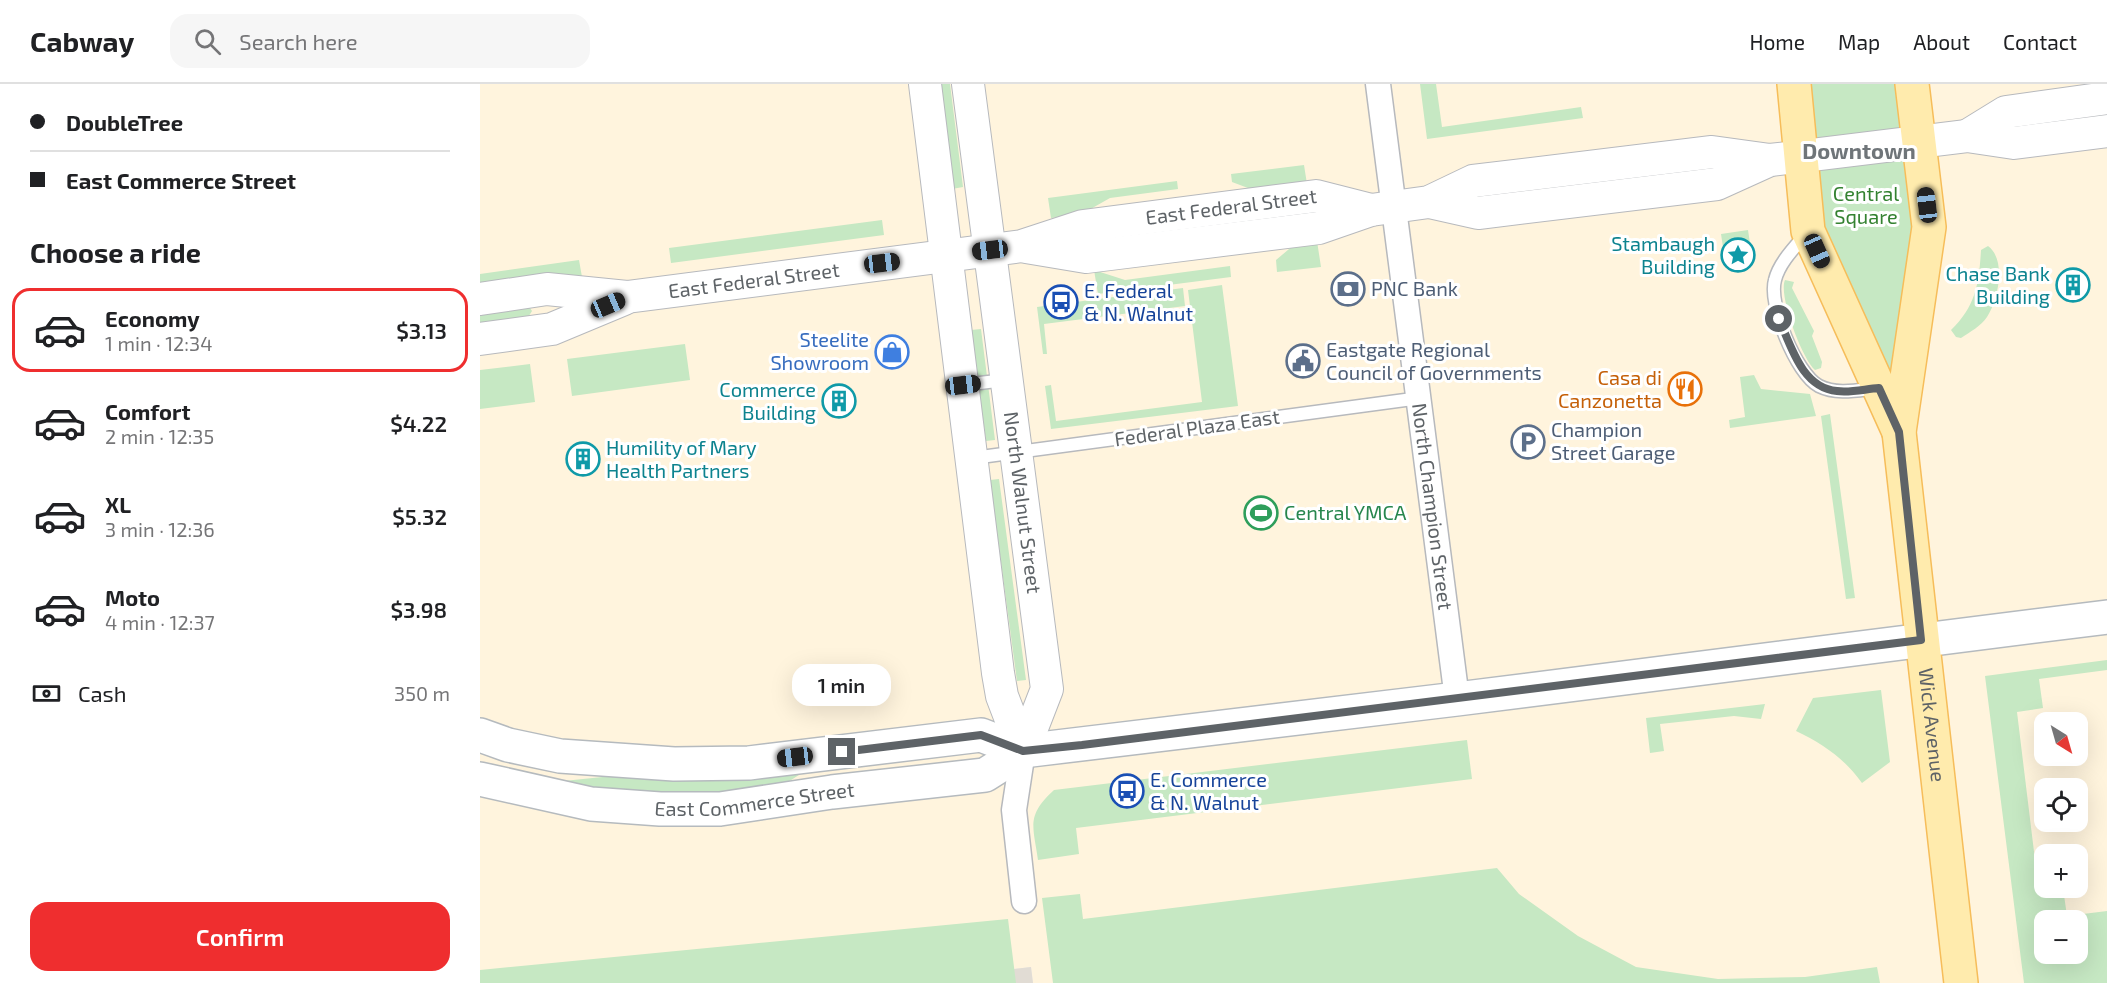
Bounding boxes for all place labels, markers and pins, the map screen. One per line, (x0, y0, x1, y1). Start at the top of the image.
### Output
place label: Stambaugh Building (1611, 231, 1715, 278)
place icon: Stambaugh Building (1720, 237, 1756, 273)
place label: Chase Bank Building (1945, 261, 2050, 308)
building icon: Chase Bank Building (2055, 267, 2091, 303)
bank icon: PNC Bank (1330, 271, 1366, 307)
place label: PNC Bank (1371, 276, 1458, 300)
place label: E. Federal & N. Walnut (1084, 278, 1193, 325)
bus stop icon: E. Federal & N. Walnut (1043, 284, 1079, 320)
place label: Steelite Showroom (770, 327, 869, 374)
shop icon: Steelite Showroom (874, 334, 910, 370)
place label: Eastgate Regional Council of Governments (1326, 337, 1542, 384)
public building icon: Eastgate Regional Council of Governments (1285, 343, 1321, 379)
place label: Casa di Canzonetta (1558, 365, 1662, 412)
restaurant icon: Casa di Canzonetta (1667, 371, 1703, 407)
place label: Commerce Building (719, 377, 816, 424)
building icon: Commerce Building (821, 383, 857, 419)
place label: Champion Street Garage (1551, 417, 1675, 464)
parking icon: Champion Street Garage (1510, 424, 1546, 460)
place label: Humility of Mary Health Partners (606, 435, 757, 482)
building icon: Humility of Mary Health Partners (565, 441, 601, 477)
sports icon: Central YMCA (1243, 495, 1279, 531)
place label: Central YMCA (1284, 500, 1407, 524)
place label: E. Commerce & N. Walnut (1150, 767, 1267, 814)
bus stop icon: E. Commerce & N. Walnut (1109, 773, 1145, 809)

